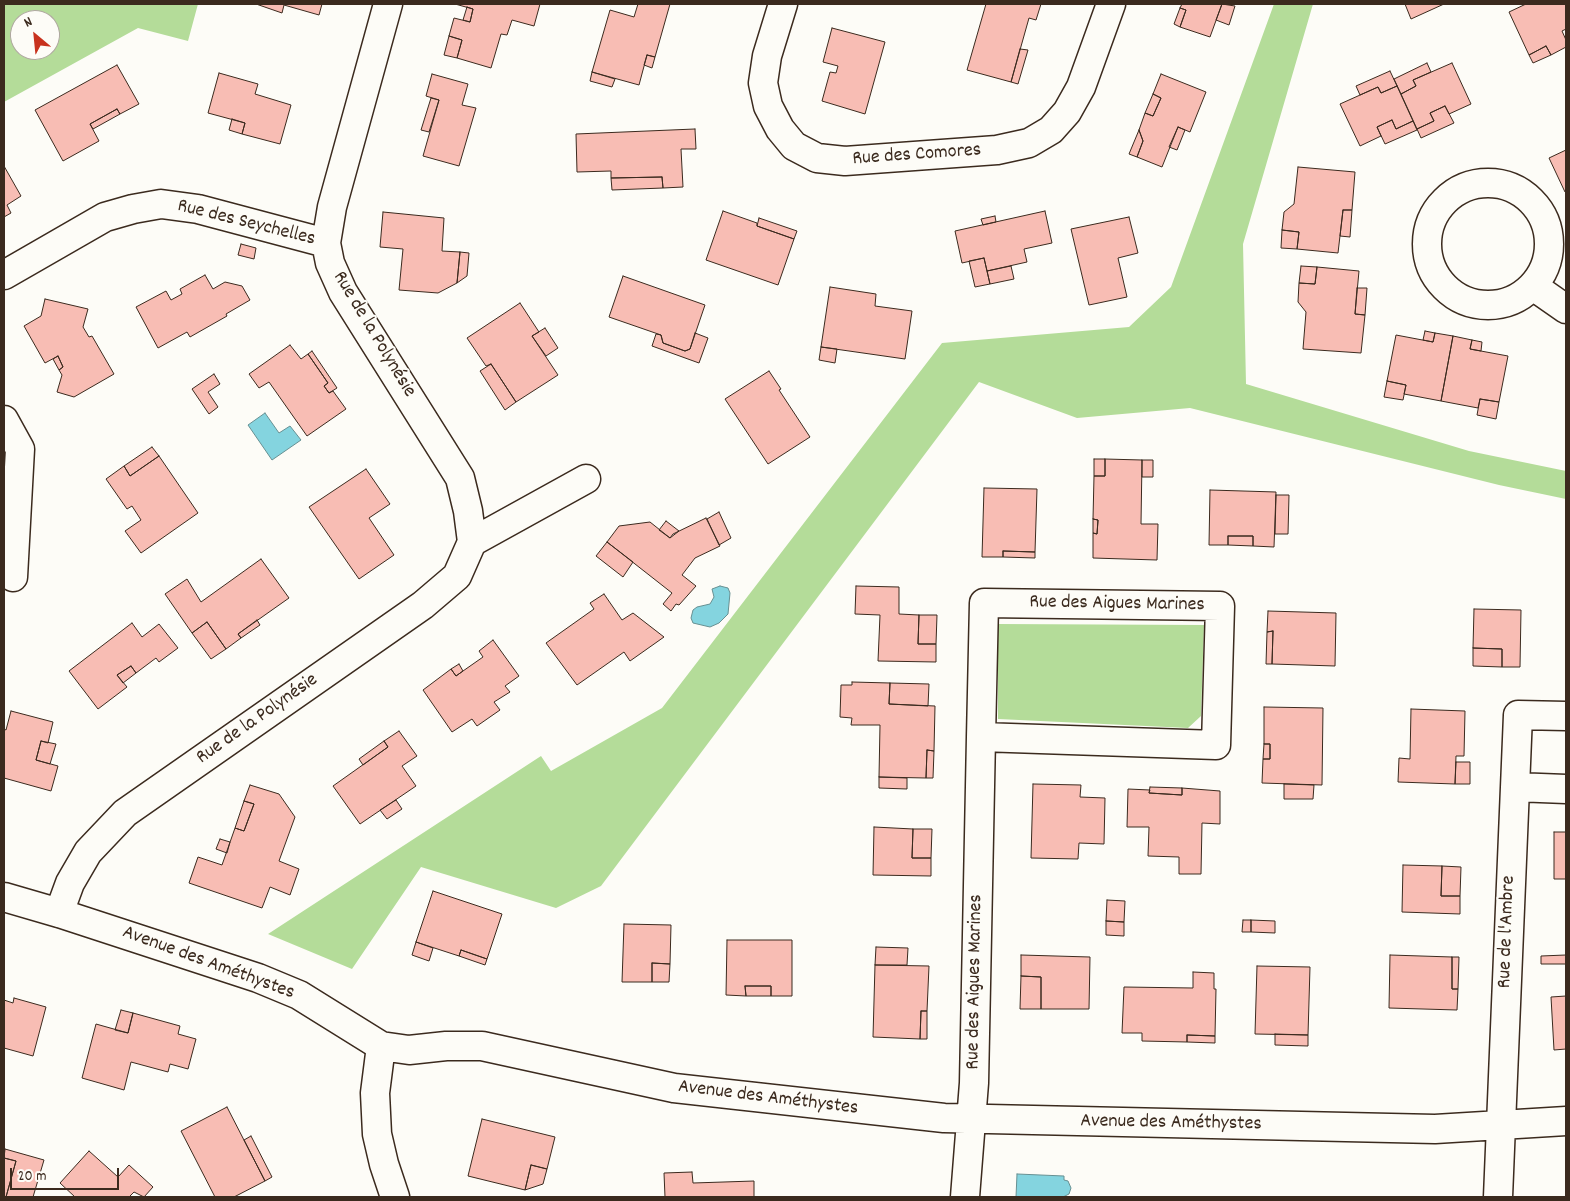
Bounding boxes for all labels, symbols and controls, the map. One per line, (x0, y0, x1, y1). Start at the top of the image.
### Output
north arrow (10, 10, 60, 60)
text: N (21, 12, 36, 33)
street label: Rue des Comores (852, 140, 982, 172)
street label: Rue des Seychelles (175, 195, 317, 253)
street label: Rue de la Polynésie (326, 268, 420, 402)
street label: Rue des Aigues Marines (1029, 591, 1205, 619)
street label: Rue de la Polynésie (193, 669, 323, 771)
street label: Rue de l'Ambre (1494, 875, 1522, 989)
street label: Rue des Aigues Marines (962, 894, 990, 1070)
street label: Avenue des Améthystes (119, 922, 297, 1006)
street label: Avenue des Améthystes (677, 1076, 859, 1122)
street label: Avenue des Améthystes (1080, 1110, 1262, 1138)
scale bar (12, 1158, 121, 1190)
text: 20 m (18, 1166, 46, 1188)

